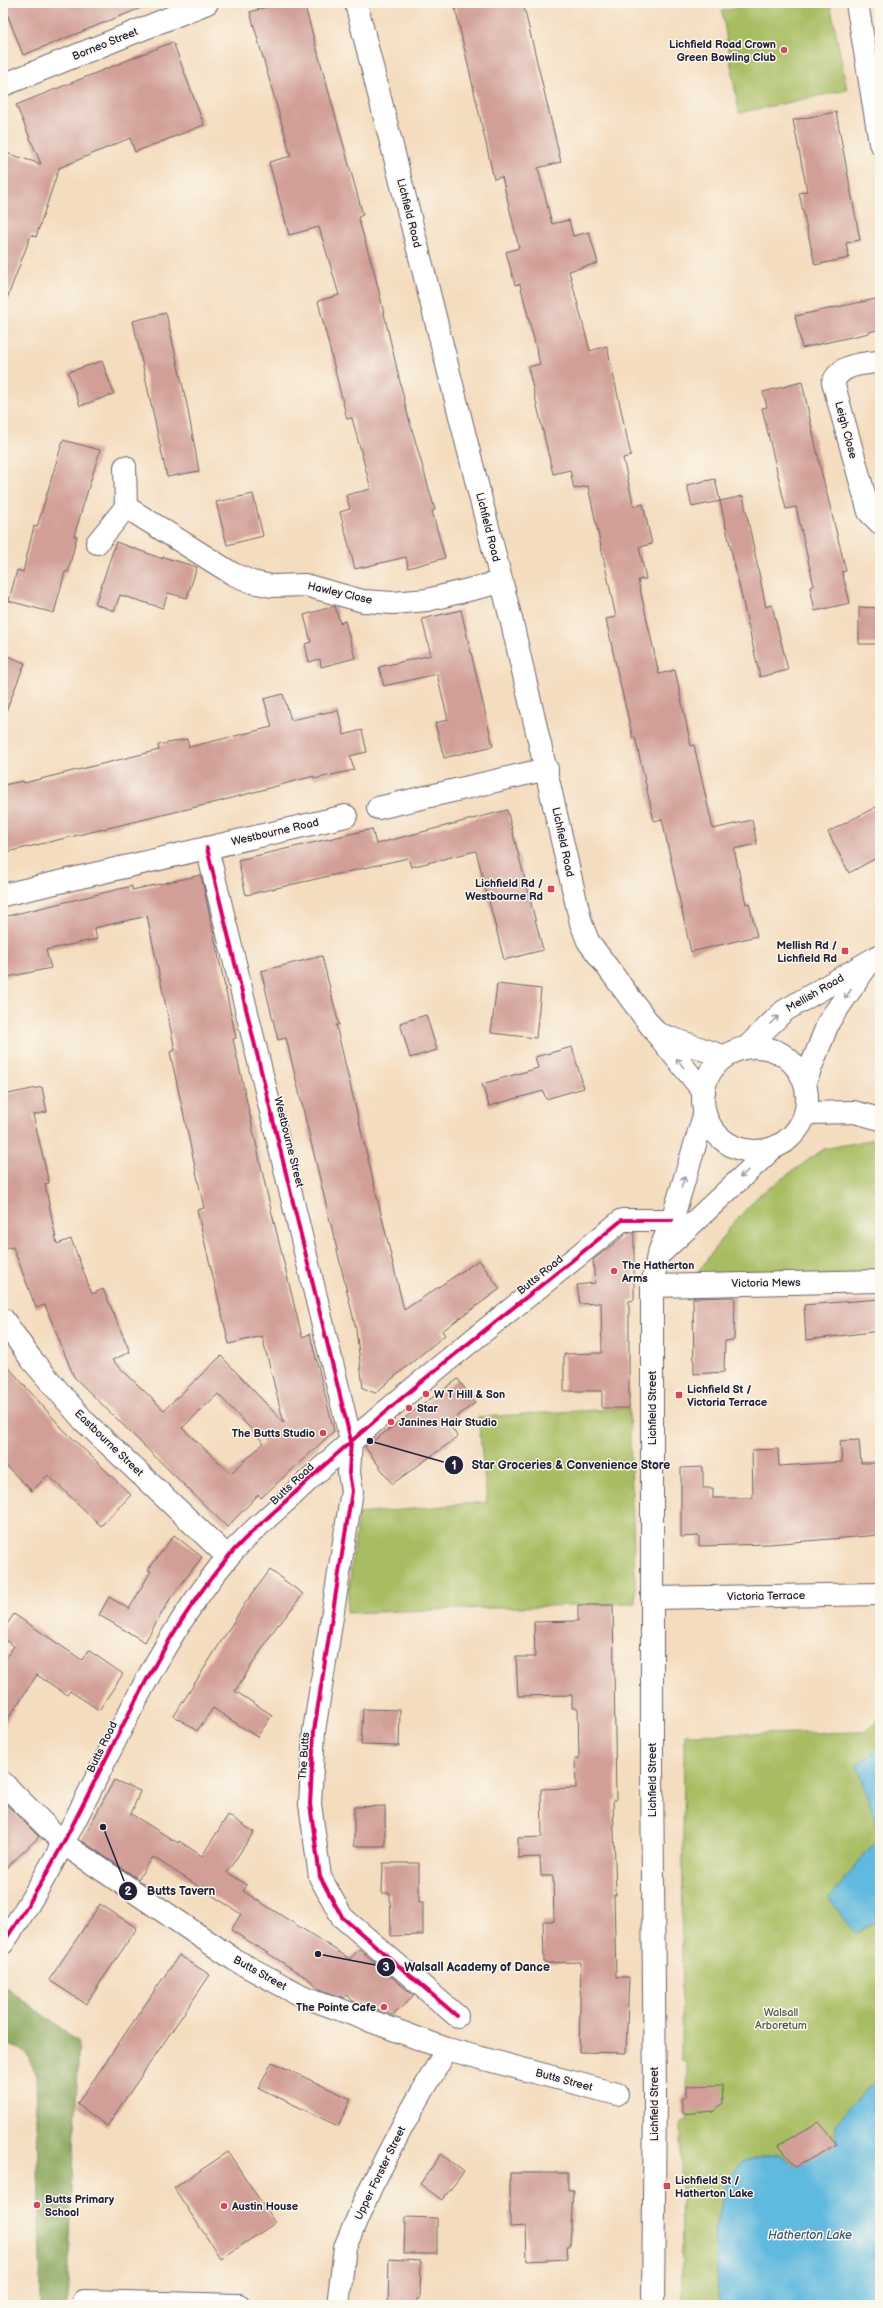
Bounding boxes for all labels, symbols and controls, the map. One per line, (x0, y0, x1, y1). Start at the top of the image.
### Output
street label: Borneo Street (70, 25, 140, 63)
place label: Lichfield Road Crown Green Bowling Club (669, 38, 777, 64)
marker: Lichfield Road Crown Green Bowling Club (779, 45, 789, 55)
street label: Lichfield Road (394, 177, 424, 249)
street label: Leigh Close (832, 400, 860, 461)
street label: Lichfield Road (473, 491, 503, 563)
street label: Hawley Close (306, 579, 374, 607)
street label: Lichfield Road (549, 806, 577, 878)
street label: Westbourne Road (230, 816, 320, 848)
place label: Lichfield Rd / Westbourne Rd (465, 877, 543, 903)
marker: Lichfield Rd / Westbourne Rd (546, 884, 556, 894)
place label: Mellish Rd / Lichfield Rd (776, 939, 837, 965)
marker: Mellish Rd / Lichfield Rd (840, 946, 850, 956)
street label: Mellish Road (784, 971, 846, 1015)
one-way arrow (844, 988, 852, 999)
one-way arrow (770, 1015, 779, 1025)
one-way arrow (675, 1057, 684, 1068)
street label: Westbourne Street (271, 1095, 307, 1189)
one-way arrow (739, 1170, 749, 1179)
one-way arrow (680, 1176, 687, 1189)
street label: Butts Road (514, 1253, 566, 1297)
place label: The Hatherton Arms (621, 1259, 695, 1285)
marker: The Hatherton Arms (609, 1266, 619, 1276)
street label: Victoria Mews (731, 1276, 801, 1290)
street label: Lichfield Street (646, 1370, 659, 1445)
place label: Lichfield St / Victoria Terrace (687, 1383, 767, 1409)
place label: W T Hill & Son (434, 1388, 505, 1401)
marker: W T Hill & Son (421, 1389, 431, 1399)
marker: Lichfield St / Victoria Terrace (674, 1390, 684, 1400)
place label: Star (417, 1402, 438, 1415)
marker: Star (404, 1403, 414, 1413)
street label: Eastbourne Street (72, 1407, 146, 1480)
place label: Janines Hair Studio (399, 1416, 497, 1429)
marker: Janines Hair Studio (386, 1417, 396, 1427)
place label: The Butts Studio (232, 1427, 315, 1440)
marker: The Butts Studio (318, 1428, 328, 1438)
callout: Star Groceries & Convenience Store (444, 1453, 678, 1477)
text: 1 (451, 1458, 457, 1473)
text: Star Groceries & Convenience Store (472, 1458, 670, 1473)
street label: Butts Road (267, 1460, 317, 1508)
street label: Victoria Terrace (727, 1589, 806, 1603)
street label: Butts Road (84, 1719, 120, 1775)
street label: The Butts (296, 1731, 312, 1780)
street label: Lichfield Street (646, 1742, 659, 1817)
callout: Butts Tavern (118, 1879, 223, 1903)
text: 2 (124, 1884, 132, 1899)
text: Butts Tavern (147, 1884, 216, 1899)
street label: Butts Street (231, 1953, 289, 1993)
callout: Walsall Academy of Dance (376, 1955, 558, 1979)
text: 3 (382, 1960, 390, 1975)
text: Walsall Academy of Dance (404, 1960, 550, 1975)
place label: The Pointe Cafe (296, 2001, 376, 2014)
marker: The Pointe Cafe (379, 2002, 389, 2012)
park label: Walsall Arboretum (755, 2006, 807, 2032)
street label: Butts Street (534, 2066, 595, 2094)
street label: Lichfield Street (648, 2066, 661, 2141)
street label: Upper Forster Street (352, 2123, 409, 2222)
place label: Lichfield St / Hatherton Lake (675, 2174, 753, 2200)
marker: Lichfield St / Hatherton Lake (662, 2181, 672, 2191)
place label: Butts Primary School (45, 2193, 114, 2219)
marker: Butts Primary School (32, 2200, 42, 2210)
place label: Austin House (231, 2200, 298, 2213)
marker: Austin House (219, 2201, 229, 2211)
water label: Hatherton Lake (768, 2228, 852, 2243)

